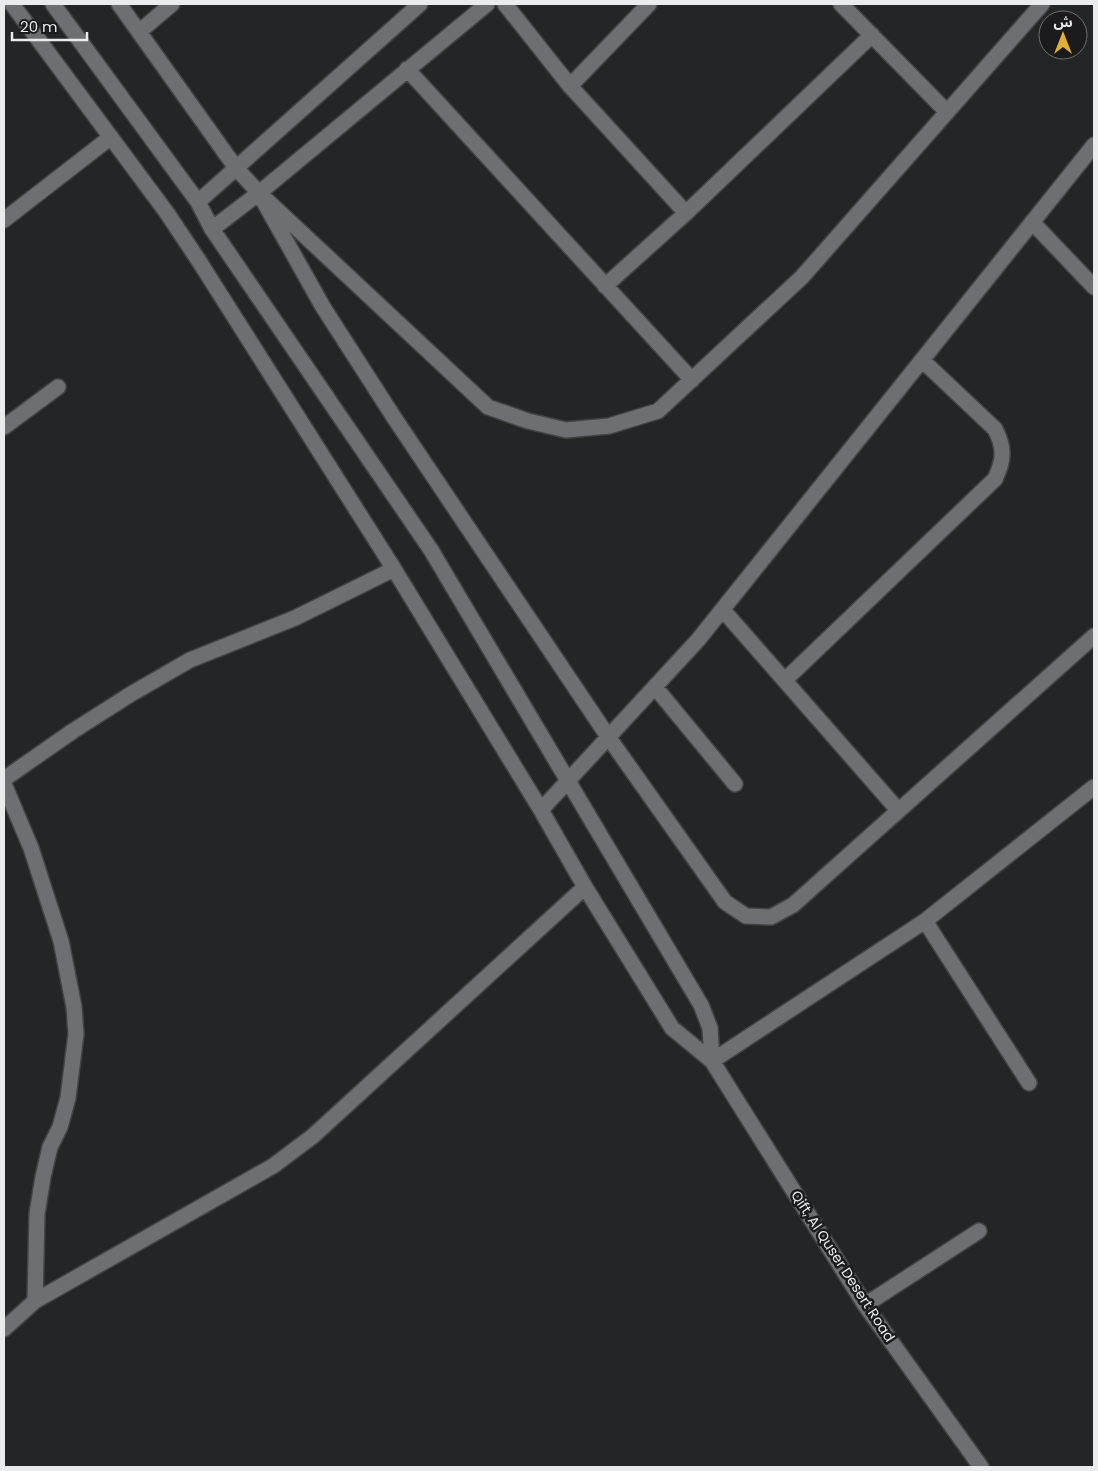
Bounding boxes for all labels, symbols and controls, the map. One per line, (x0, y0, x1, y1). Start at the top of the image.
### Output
scale bar (12, 10, 88, 42)
north arrow (1038, 10, 1088, 60)
text: ش (1053, 12, 1073, 32)
text: 20 m (20, 16, 58, 37)
street label: Qift, Al Quser Desert Road (786, 1186, 900, 1346)

